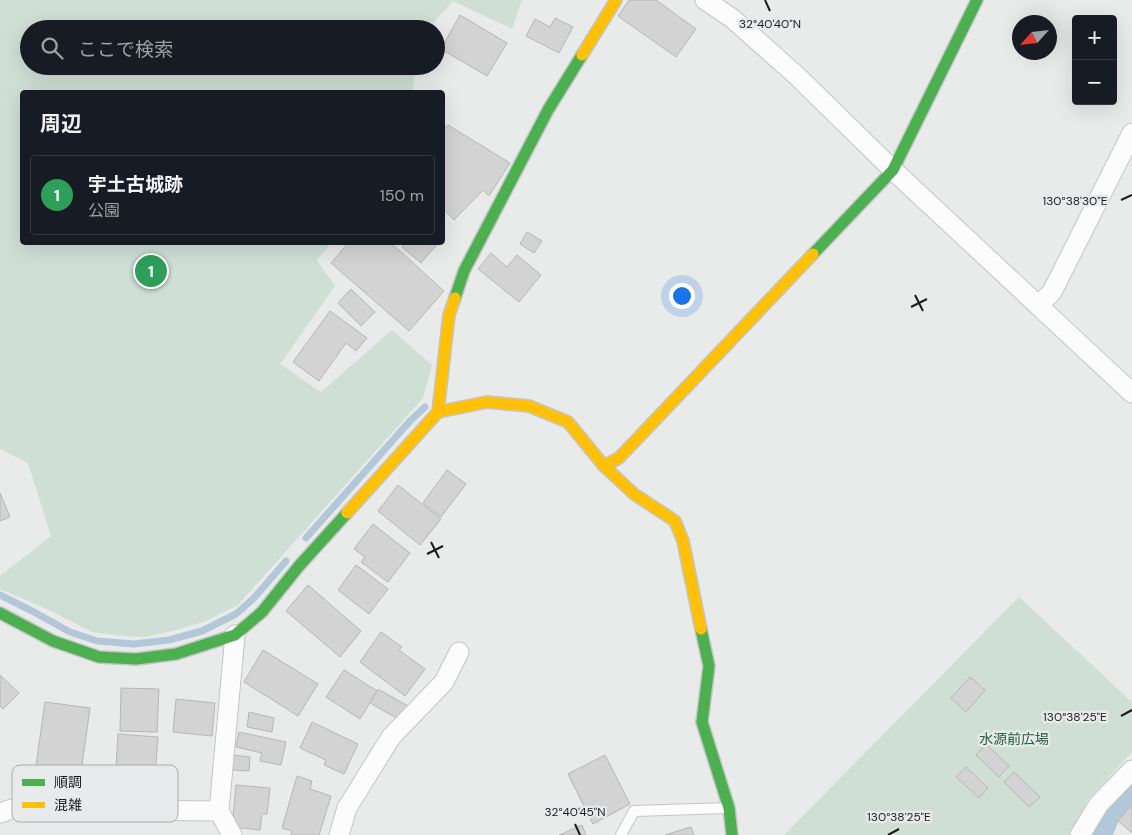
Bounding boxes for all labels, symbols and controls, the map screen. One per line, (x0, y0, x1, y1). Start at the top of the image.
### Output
north arrow (1012, 15, 1057, 60)
map controls (1072, 15, 1117, 105)
button: + (1072, 15, 1117, 60)
text: 32°40'40"N (739, 16, 801, 32)
search box (20, 20, 445, 75)
icon: search (38, 34, 66, 62)
text: ここで検索 (78, 37, 173, 62)
button: − (1072, 60, 1117, 105)
text: 周辺 (40, 110, 82, 138)
text: 宇土古城跡 (88, 172, 183, 197)
text: 1 (54, 185, 60, 206)
text: 150 m (380, 185, 424, 206)
text: 130°38'30"E (1042, 193, 1108, 209)
text: 公園 (88, 200, 120, 221)
pin: 1 (135, 252, 167, 290)
your location (669, 283, 695, 309)
text: 130°38'25"E (1043, 709, 1107, 725)
park label: 水源前広場 (979, 730, 1049, 748)
legend (12, 765, 178, 822)
text: 順調 (54, 773, 82, 791)
text: 混雑 (54, 796, 82, 814)
text: 32°40'45"N (544, 804, 606, 820)
text: 130°38'25"E (867, 809, 931, 825)

